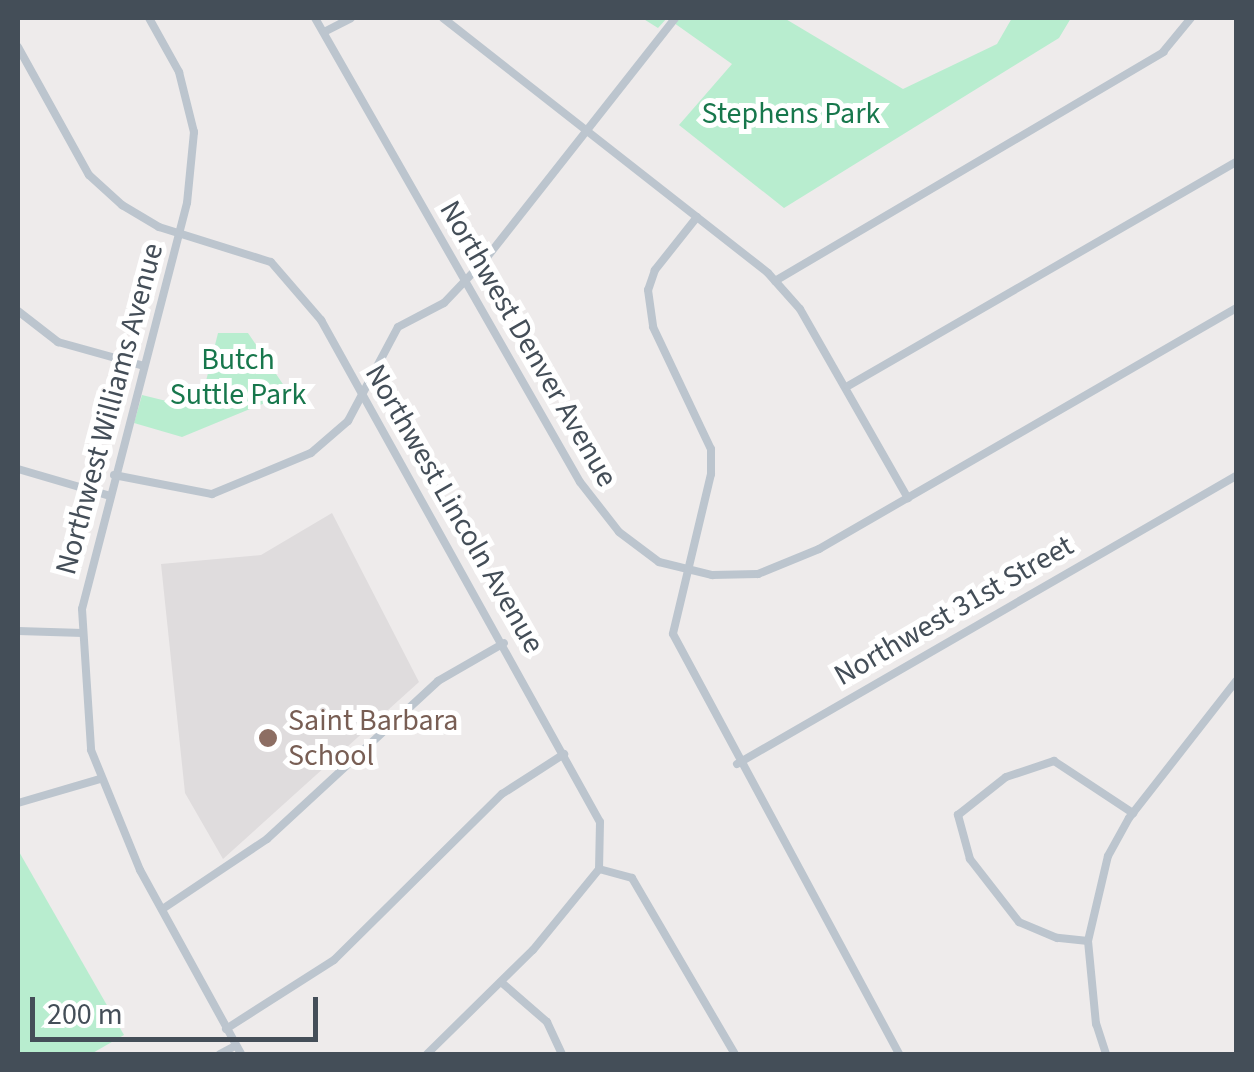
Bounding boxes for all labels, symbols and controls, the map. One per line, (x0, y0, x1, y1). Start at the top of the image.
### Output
park label: Stephens Park (702, 96, 880, 132)
street label: Northwest Denver Avenue (431, 195, 625, 493)
street label: Northwest Williams Avenue (48, 239, 172, 579)
park label: Butch Suttle Park (170, 342, 306, 412)
street label: Northwest Lincoln Avenue (357, 358, 551, 660)
street label: Northwest 31st Street (828, 528, 1080, 694)
place label: Saint Barbara School (288, 703, 458, 774)
marker: Saint Barbara School (257, 727, 279, 749)
scale bar (35, 977, 322, 1039)
text: 200 m (47, 993, 123, 1036)

